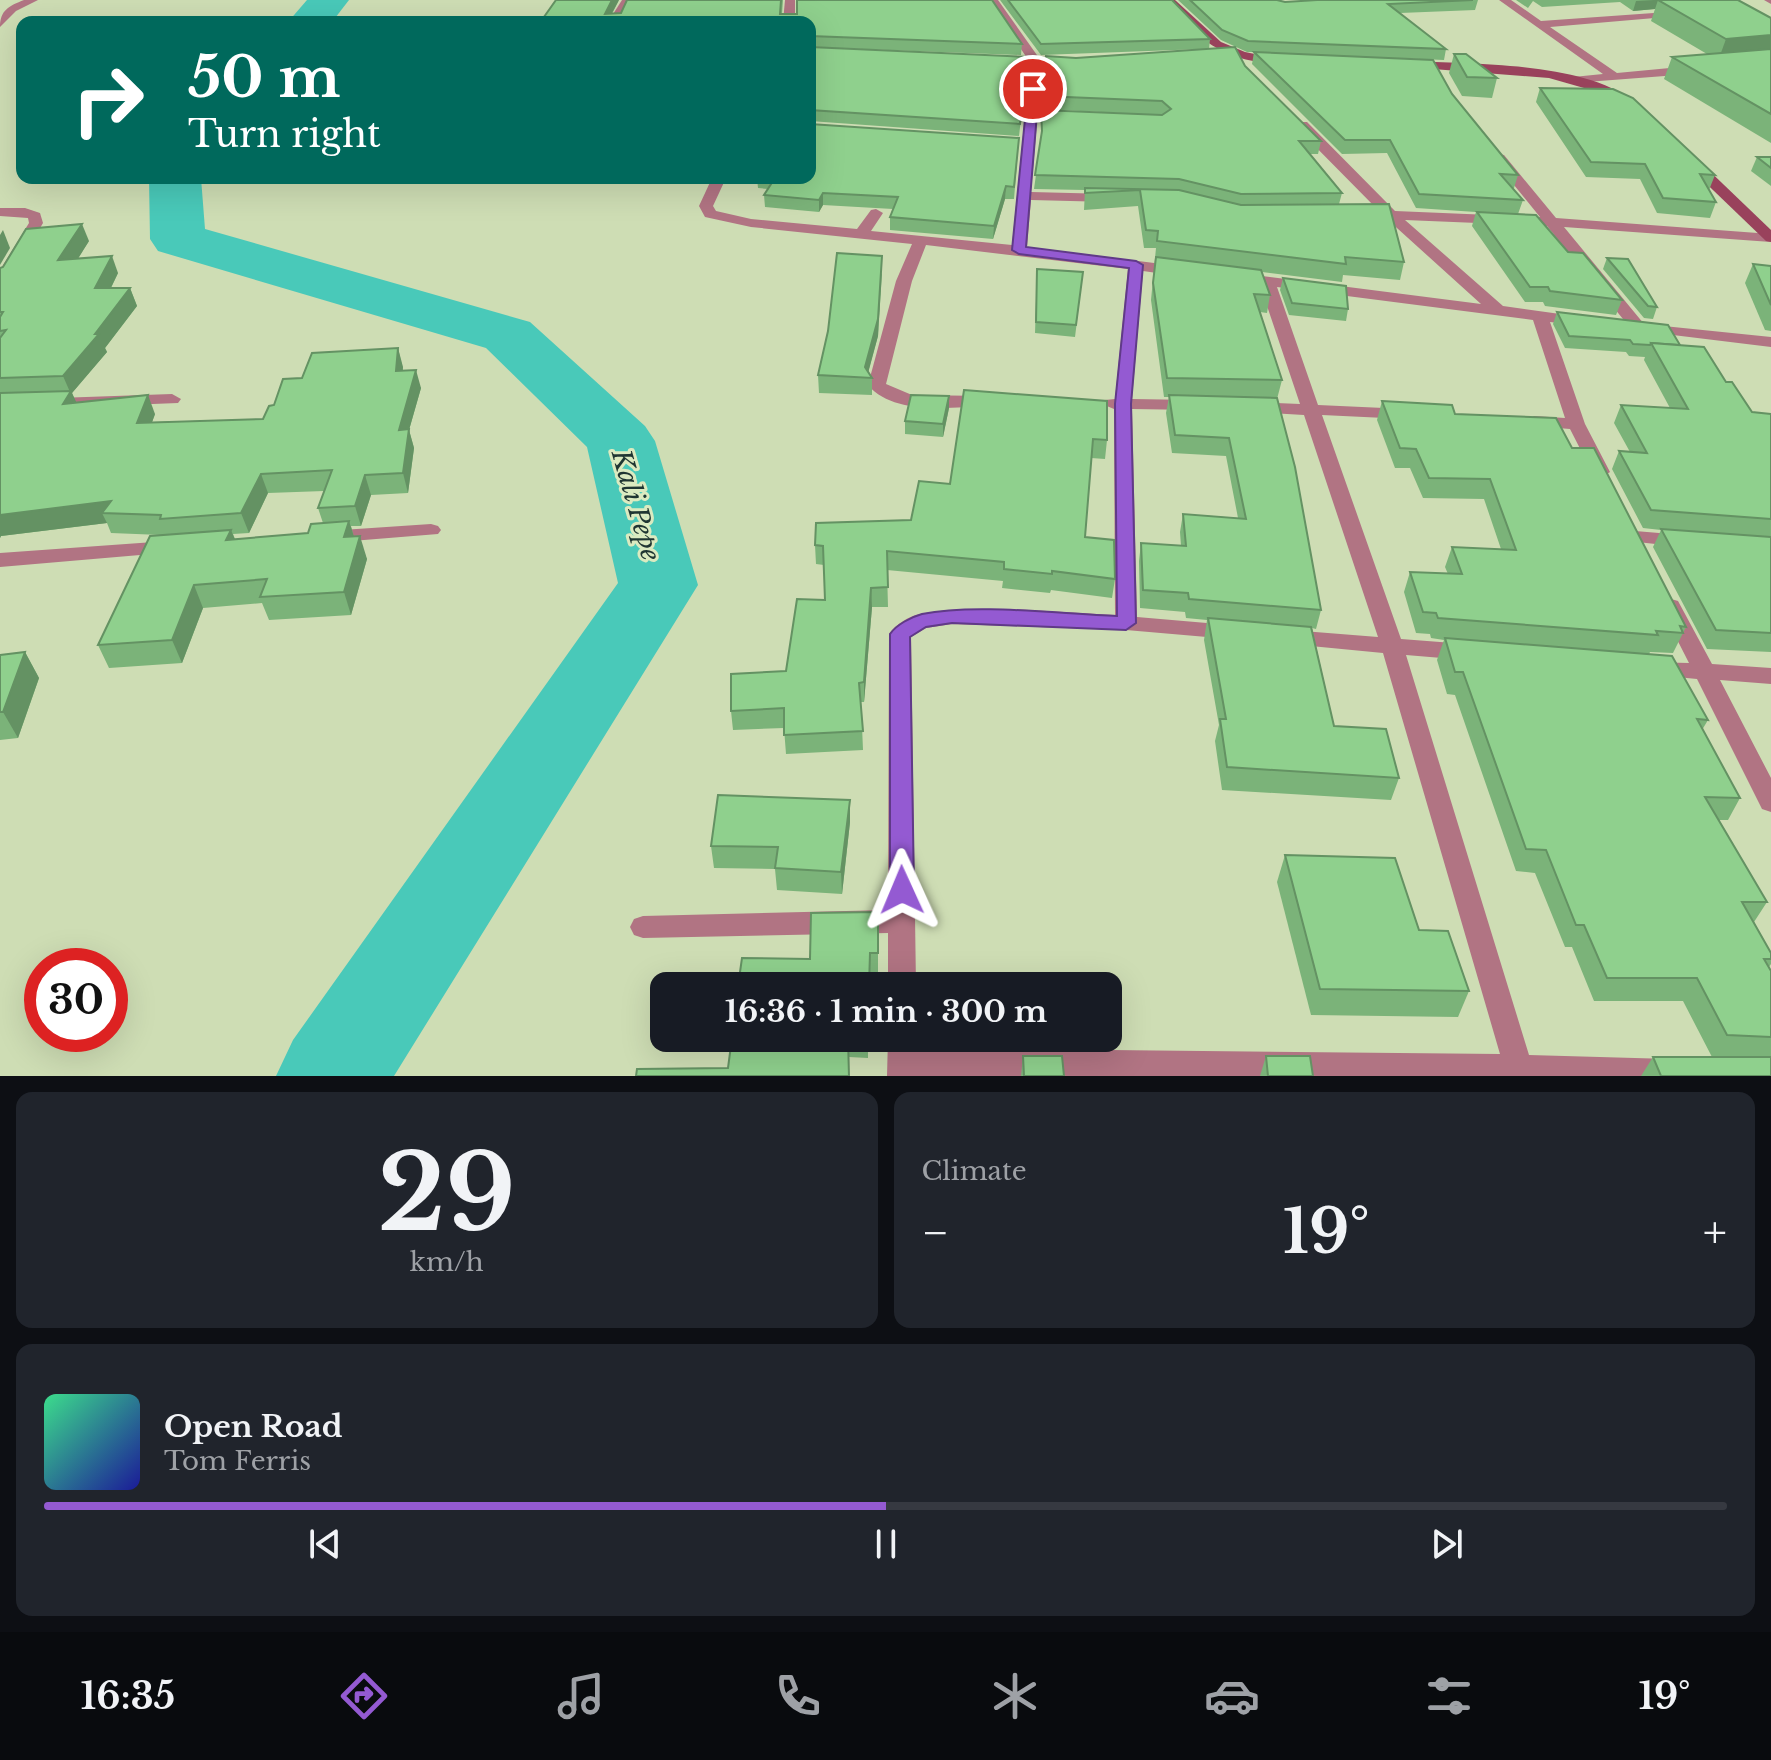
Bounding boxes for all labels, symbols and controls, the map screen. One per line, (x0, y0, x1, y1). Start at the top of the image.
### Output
text: 50 m (188, 43, 340, 112)
icon: right (56, 48, 160, 152)
pin (999, 55, 1067, 123)
icon: arrive (1011, 67, 1055, 111)
text: Turn right (188, 112, 381, 157)
water label: Kali Pepe (605, 445, 667, 565)
position arrow (860, 848, 944, 932)
speed limit sign: 30 (24, 948, 128, 1052)
text: 16:36 · 1 min · 300 m (725, 993, 1047, 1030)
text: 29 (378, 1129, 516, 1258)
text: Climate (922, 1155, 1027, 1187)
text: 19° (1283, 1195, 1369, 1269)
text: − (922, 1205, 949, 1260)
text: + (1703, 1205, 1727, 1260)
text: km/h (410, 1246, 484, 1278)
text: Open Road (164, 1408, 343, 1445)
text: Tom Ferris (164, 1445, 311, 1477)
icon: previous (303, 1522, 347, 1566)
icon: pause (864, 1522, 908, 1566)
icon: next (1425, 1522, 1469, 1566)
icon: directions (336, 1668, 392, 1724)
icon: music (553, 1668, 609, 1724)
icon: phone (770, 1668, 826, 1724)
icon: climate (987, 1668, 1043, 1724)
icon: car (1204, 1668, 1260, 1724)
icon: filters (1421, 1668, 1477, 1724)
text: 16:35 (81, 1674, 175, 1719)
text: 19° (1638, 1674, 1690, 1719)

